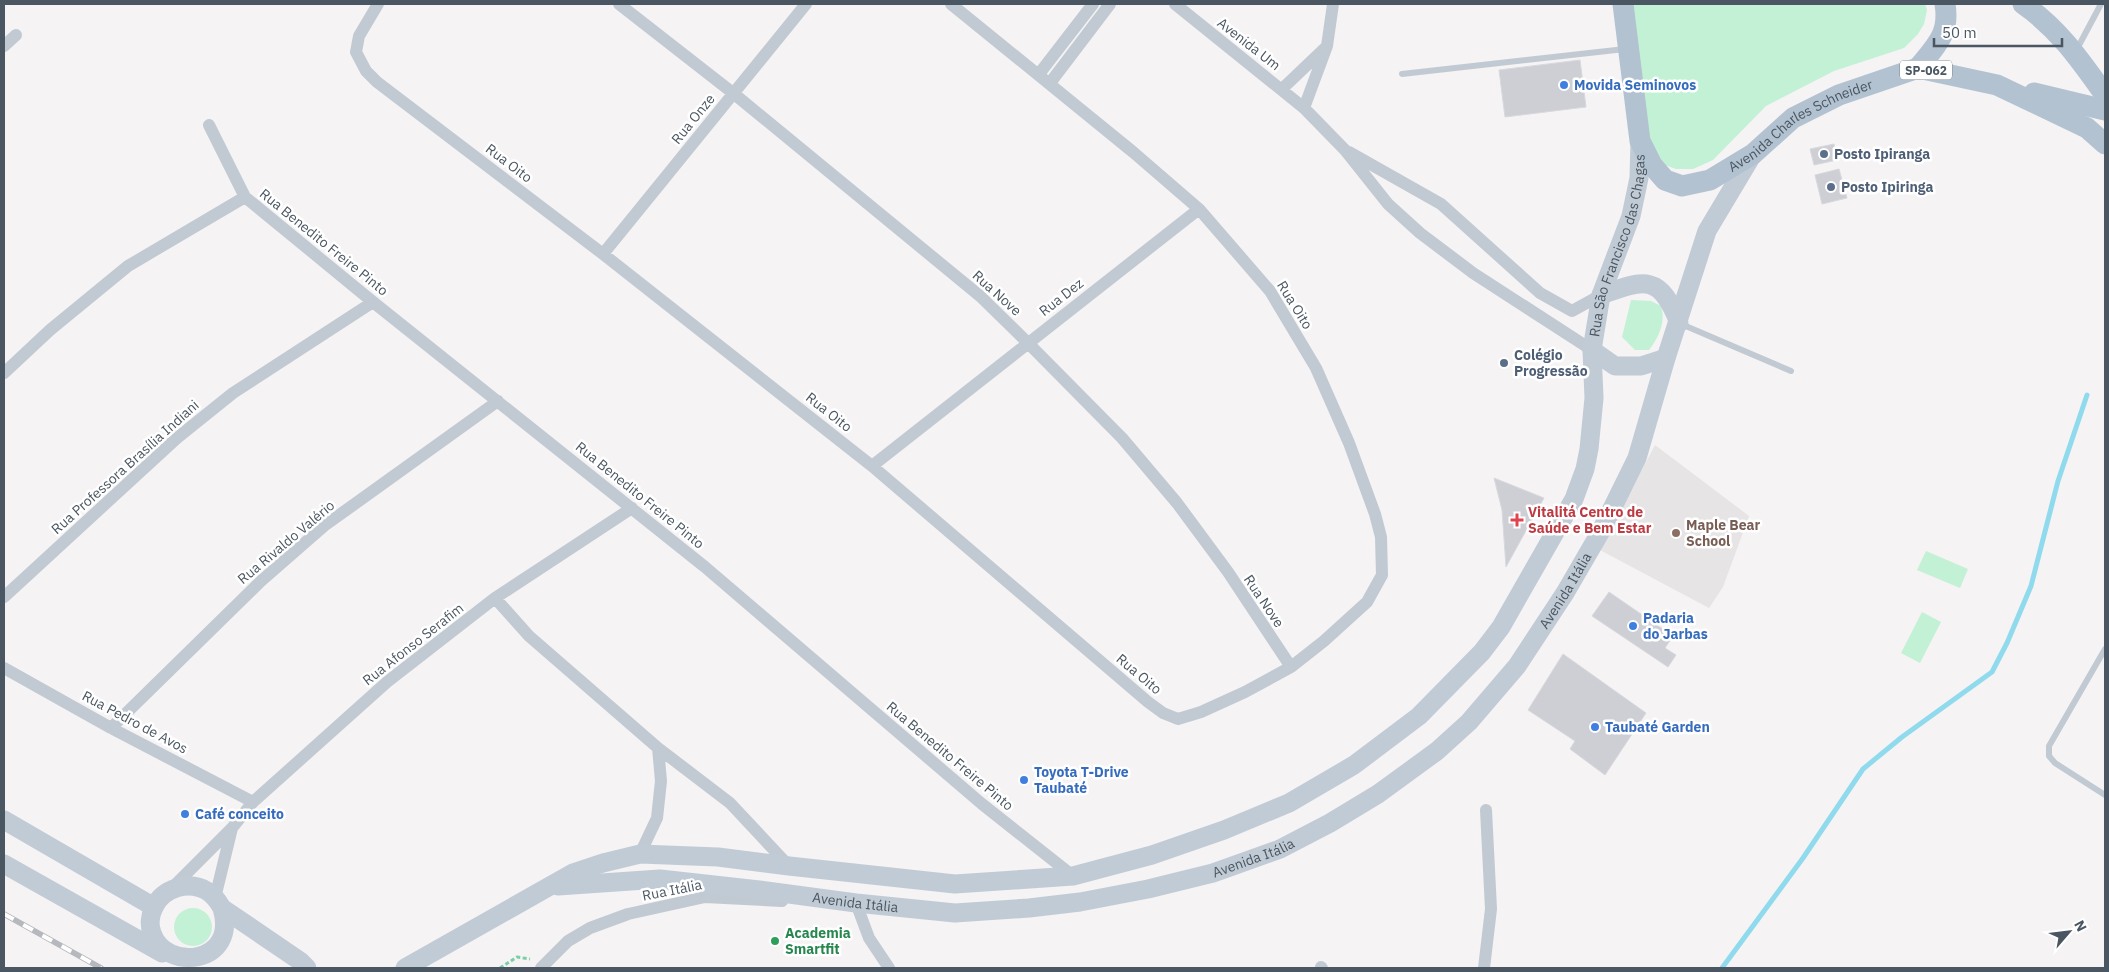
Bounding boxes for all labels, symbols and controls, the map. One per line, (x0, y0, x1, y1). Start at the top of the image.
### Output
street label: Avenida Um (1214, 14, 1284, 74)
scale bar (1934, 15, 2062, 47)
text: 50 m (1942, 23, 1977, 42)
road number: SP-062 (1900, 60, 1952, 80)
street label: Avenida Charles Schneider (1725, 75, 1875, 176)
place label: Movida Seminovos (1574, 76, 1696, 94)
marker: Movida Seminovos (1558, 79, 1570, 91)
street label: Rua Onze (667, 90, 719, 148)
street label: Rua Oito (482, 140, 536, 186)
place label: Posto Ipiranga (1834, 145, 1930, 163)
marker: Posto Ipiranga (1818, 148, 1830, 160)
street label: Rua São Francisco das Chagas (1585, 154, 1649, 338)
place label: Posto Ipiringa (1841, 178, 1934, 196)
marker: Posto Ipiringa (1825, 181, 1837, 193)
street label: Rua Benedito Freire Pinto (256, 185, 392, 300)
street label: Rua Nove (969, 266, 1025, 320)
street label: Rua Dez (1035, 274, 1087, 320)
street label: Rua Oito (1273, 277, 1317, 333)
place label: Colégio Progressão (1514, 346, 1588, 380)
marker: Colégio Progressão (1498, 357, 1510, 369)
street label: Rua Oito (802, 388, 856, 436)
street label: Rua Professora Brasília Indiani (47, 396, 203, 538)
street label: Rua Benedito Freire Pinto (572, 438, 708, 553)
street label: Rua Rivaldo Valério (234, 496, 338, 588)
place label: Vitalitá Centro de Saúde e Bem Estar (1528, 503, 1652, 537)
marker: Vitalitá Centro de Saúde e Bem Estar (1510, 513, 1524, 527)
place label: Maple Bear School (1686, 516, 1761, 550)
marker: Maple Bear School (1670, 527, 1682, 539)
street label: Avenida Itália (1535, 549, 1596, 632)
street label: Rua Nove (1240, 571, 1288, 631)
street label: Rua Afonso Serafim (359, 599, 467, 689)
place label: Padaria do Jarbas (1643, 609, 1708, 643)
marker: Padaria do Jarbas (1627, 620, 1639, 632)
street label: Rua Oito (1113, 650, 1166, 698)
street label: Rua Pedro de Avos (79, 687, 191, 758)
street label: Rua Benedito Freire Pinto (883, 698, 1017, 815)
place label: Taubaté Garden (1605, 718, 1710, 736)
marker: Taubaté Garden (1589, 721, 1601, 733)
place label: Toyota T-Drive Taubaté (1034, 763, 1129, 797)
marker: Toyota T-Drive Taubaté (1018, 774, 1030, 786)
place label: Café conceito (195, 805, 284, 823)
marker: Café conceito (179, 808, 191, 820)
street label: Avenida Itália (1210, 834, 1298, 882)
street label: Rua Itália (641, 875, 704, 905)
street label: Avenida Itália (811, 888, 900, 916)
north arrow (2044, 907, 2094, 957)
text: N (2070, 917, 2091, 935)
place label: Academia Smartfit (785, 924, 851, 958)
marker: Academia Smartfit (769, 935, 781, 947)

